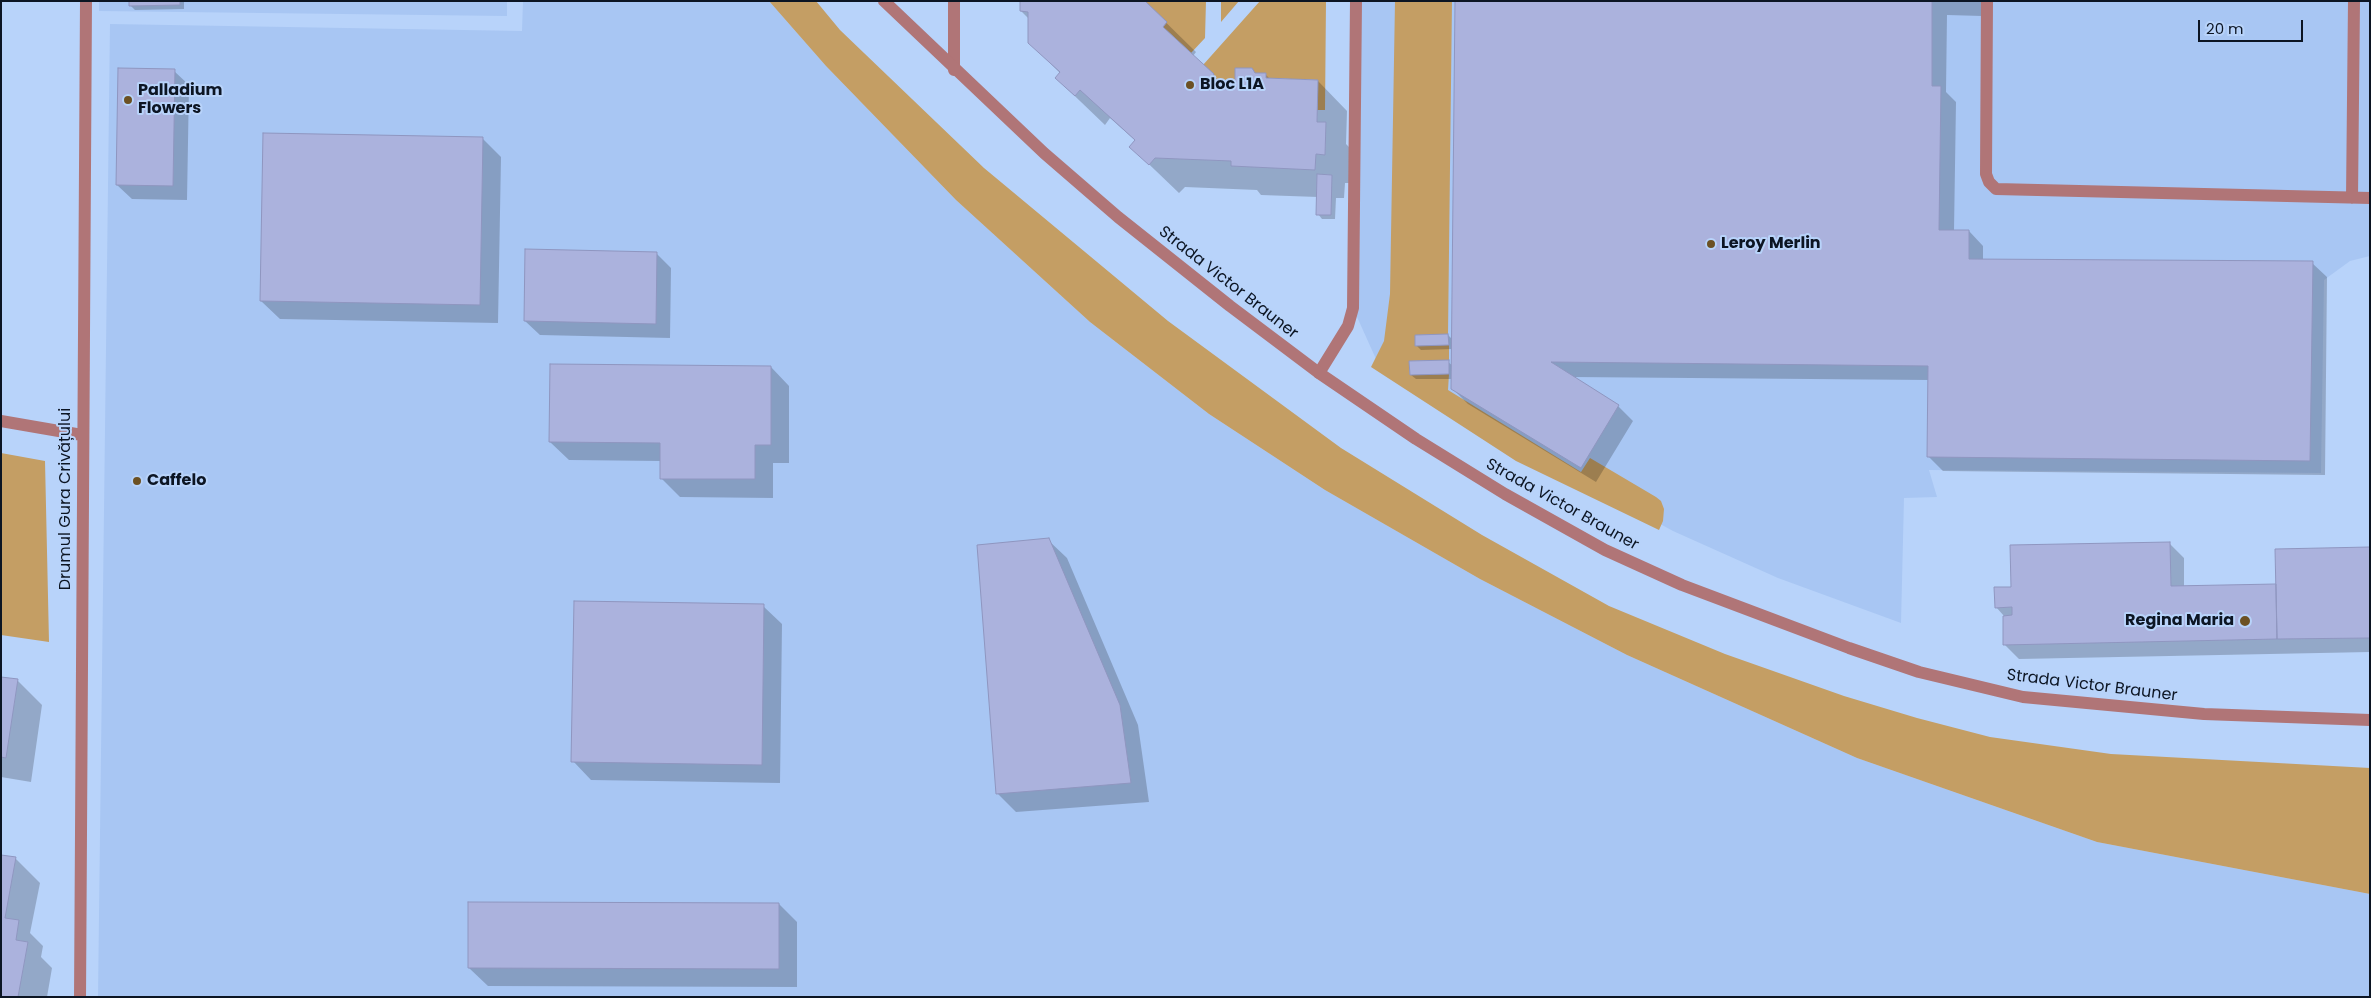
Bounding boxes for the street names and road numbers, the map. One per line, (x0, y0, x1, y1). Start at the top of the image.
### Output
street label: Strada Victor Brauner (1154, 223, 1302, 343)
street label: Drumul Gura Crivățului (56, 408, 76, 590)
street label: Strada Victor Brauner (1482, 455, 1642, 555)
street label: Strada Victor Brauner (2006, 666, 2178, 706)

